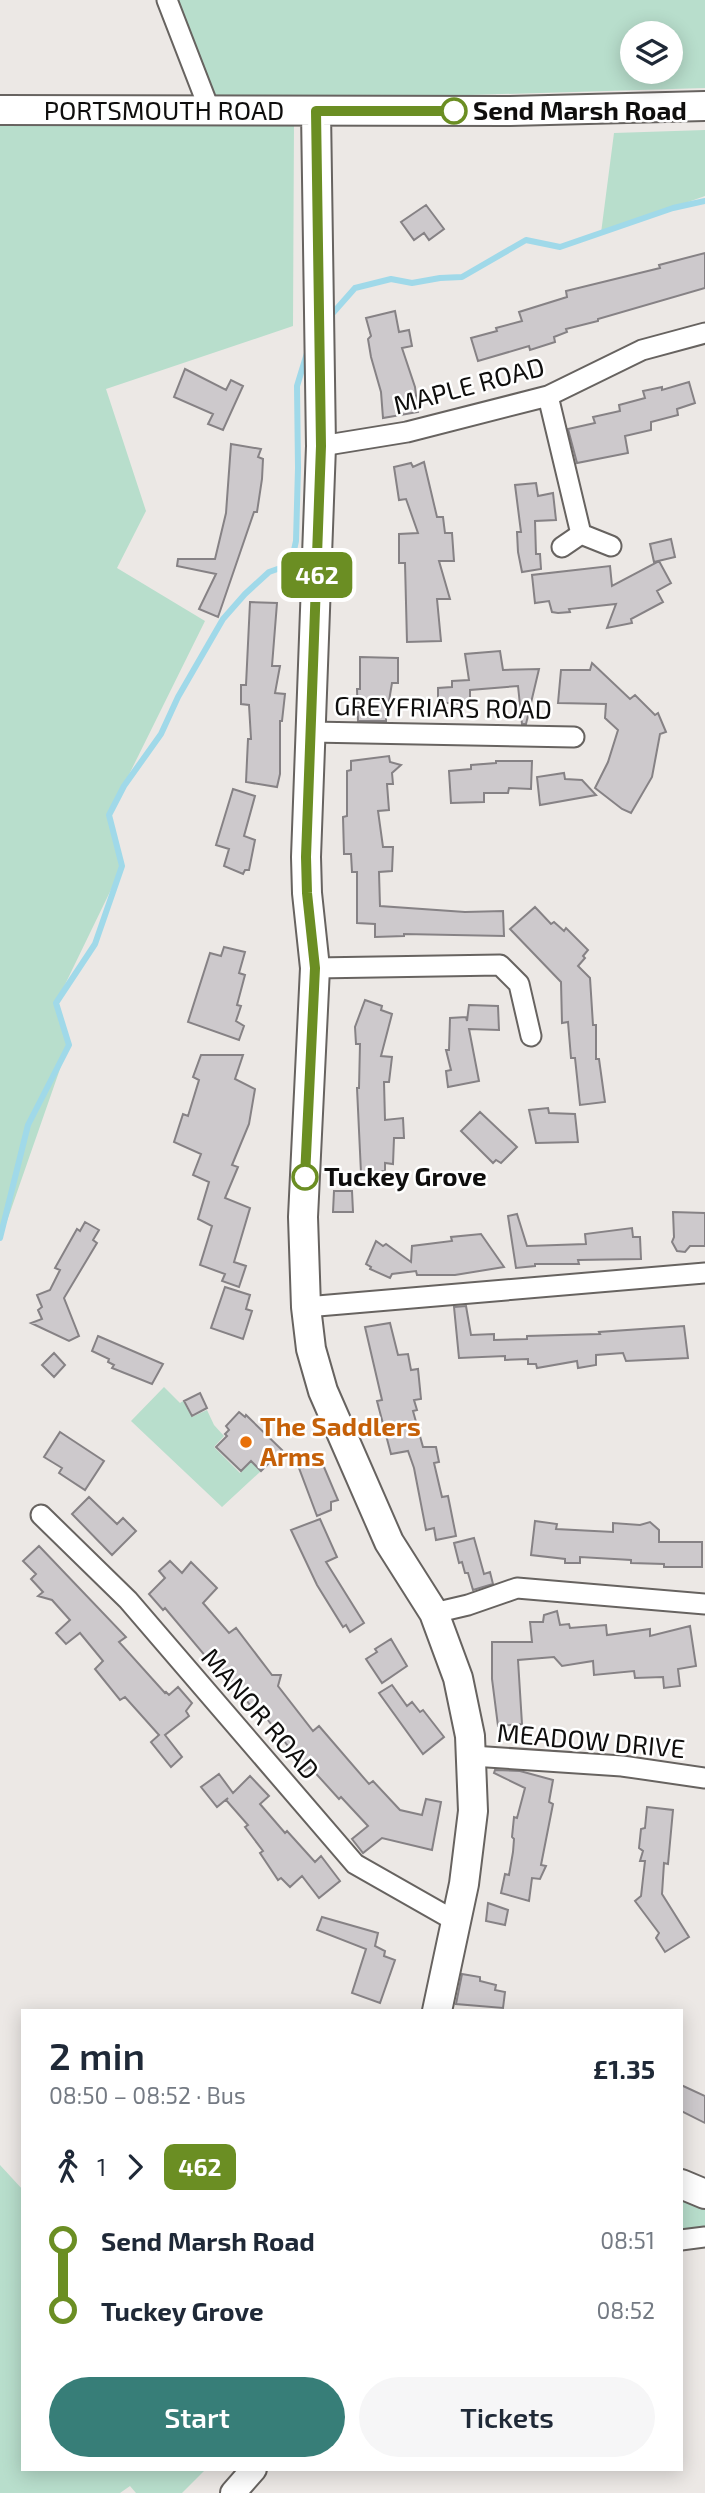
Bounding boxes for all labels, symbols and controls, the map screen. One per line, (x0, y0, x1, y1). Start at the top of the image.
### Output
map controls (620, 21, 683, 84)
button: layers (620, 21, 683, 84)
street label: PORTSMOUTH ROAD (44, 94, 284, 125)
place label: Send Marsh Road (473, 94, 687, 125)
marker: Send Marsh Road (441, 98, 467, 124)
street label: MAPLE ROAD (390, 350, 547, 420)
line badge: 462 (277, 552, 357, 598)
text: 462 (295, 560, 339, 589)
street label: GREYFRIARS ROAD (334, 689, 552, 724)
place label: Tuckey Grove (324, 1160, 487, 1192)
marker: Tuckey Grove (292, 1164, 318, 1190)
place label: The Saddlers Arms (260, 1410, 421, 1471)
marker: The Saddlers Arms (238, 1434, 254, 1450)
street label: MANOR ROAD (196, 1641, 326, 1785)
street label: MEADOW DRIVE (496, 1716, 687, 1763)
text: 2 min (49, 2032, 145, 2078)
text: £1.35 (593, 2053, 655, 2084)
text: 08:50 – 08:52 · Bus (49, 2081, 246, 2109)
icon: walk (49, 2148, 87, 2186)
icon: forward (116, 2148, 154, 2186)
text: 462 (178, 2152, 222, 2181)
text: 1 (97, 2153, 106, 2181)
text: Send Marsh Road (101, 2225, 315, 2256)
text: 08:51 (600, 2226, 655, 2254)
text: Tuckey Grove (101, 2295, 264, 2326)
text: 08:52 (596, 2296, 655, 2324)
button: Start (49, 2377, 345, 2457)
button: Tickets (359, 2377, 655, 2457)

